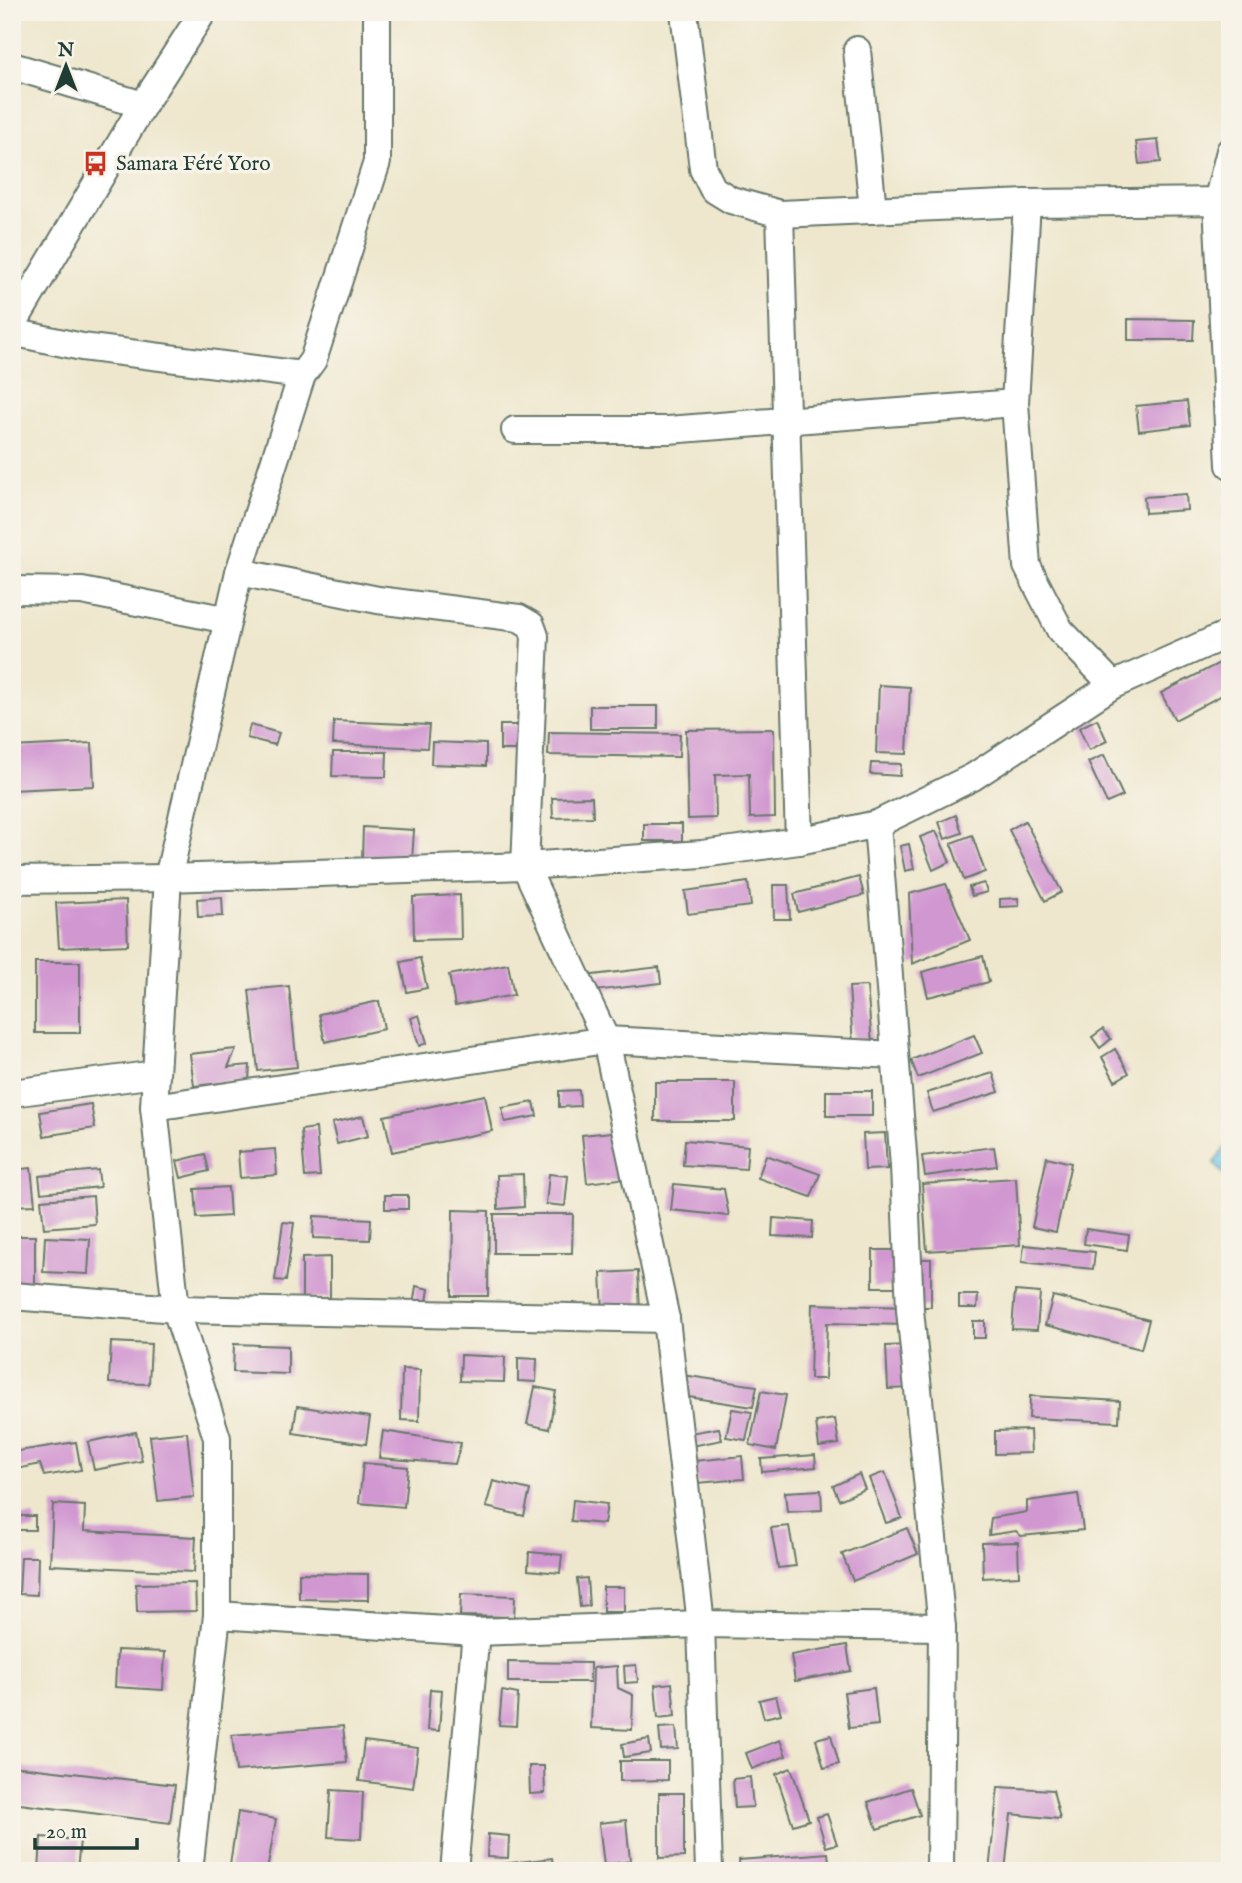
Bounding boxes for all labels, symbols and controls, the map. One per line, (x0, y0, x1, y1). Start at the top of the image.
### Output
north arrow (32, 32, 102, 102)
text: N (57, 39, 75, 63)
bus stop icon: Samara Féré Yoro (82, 149, 110, 177)
place label: Samara Féré Yoro (116, 151, 271, 178)
scale bar (35, 1806, 136, 1850)
text: 20 m (46, 1819, 87, 1846)

